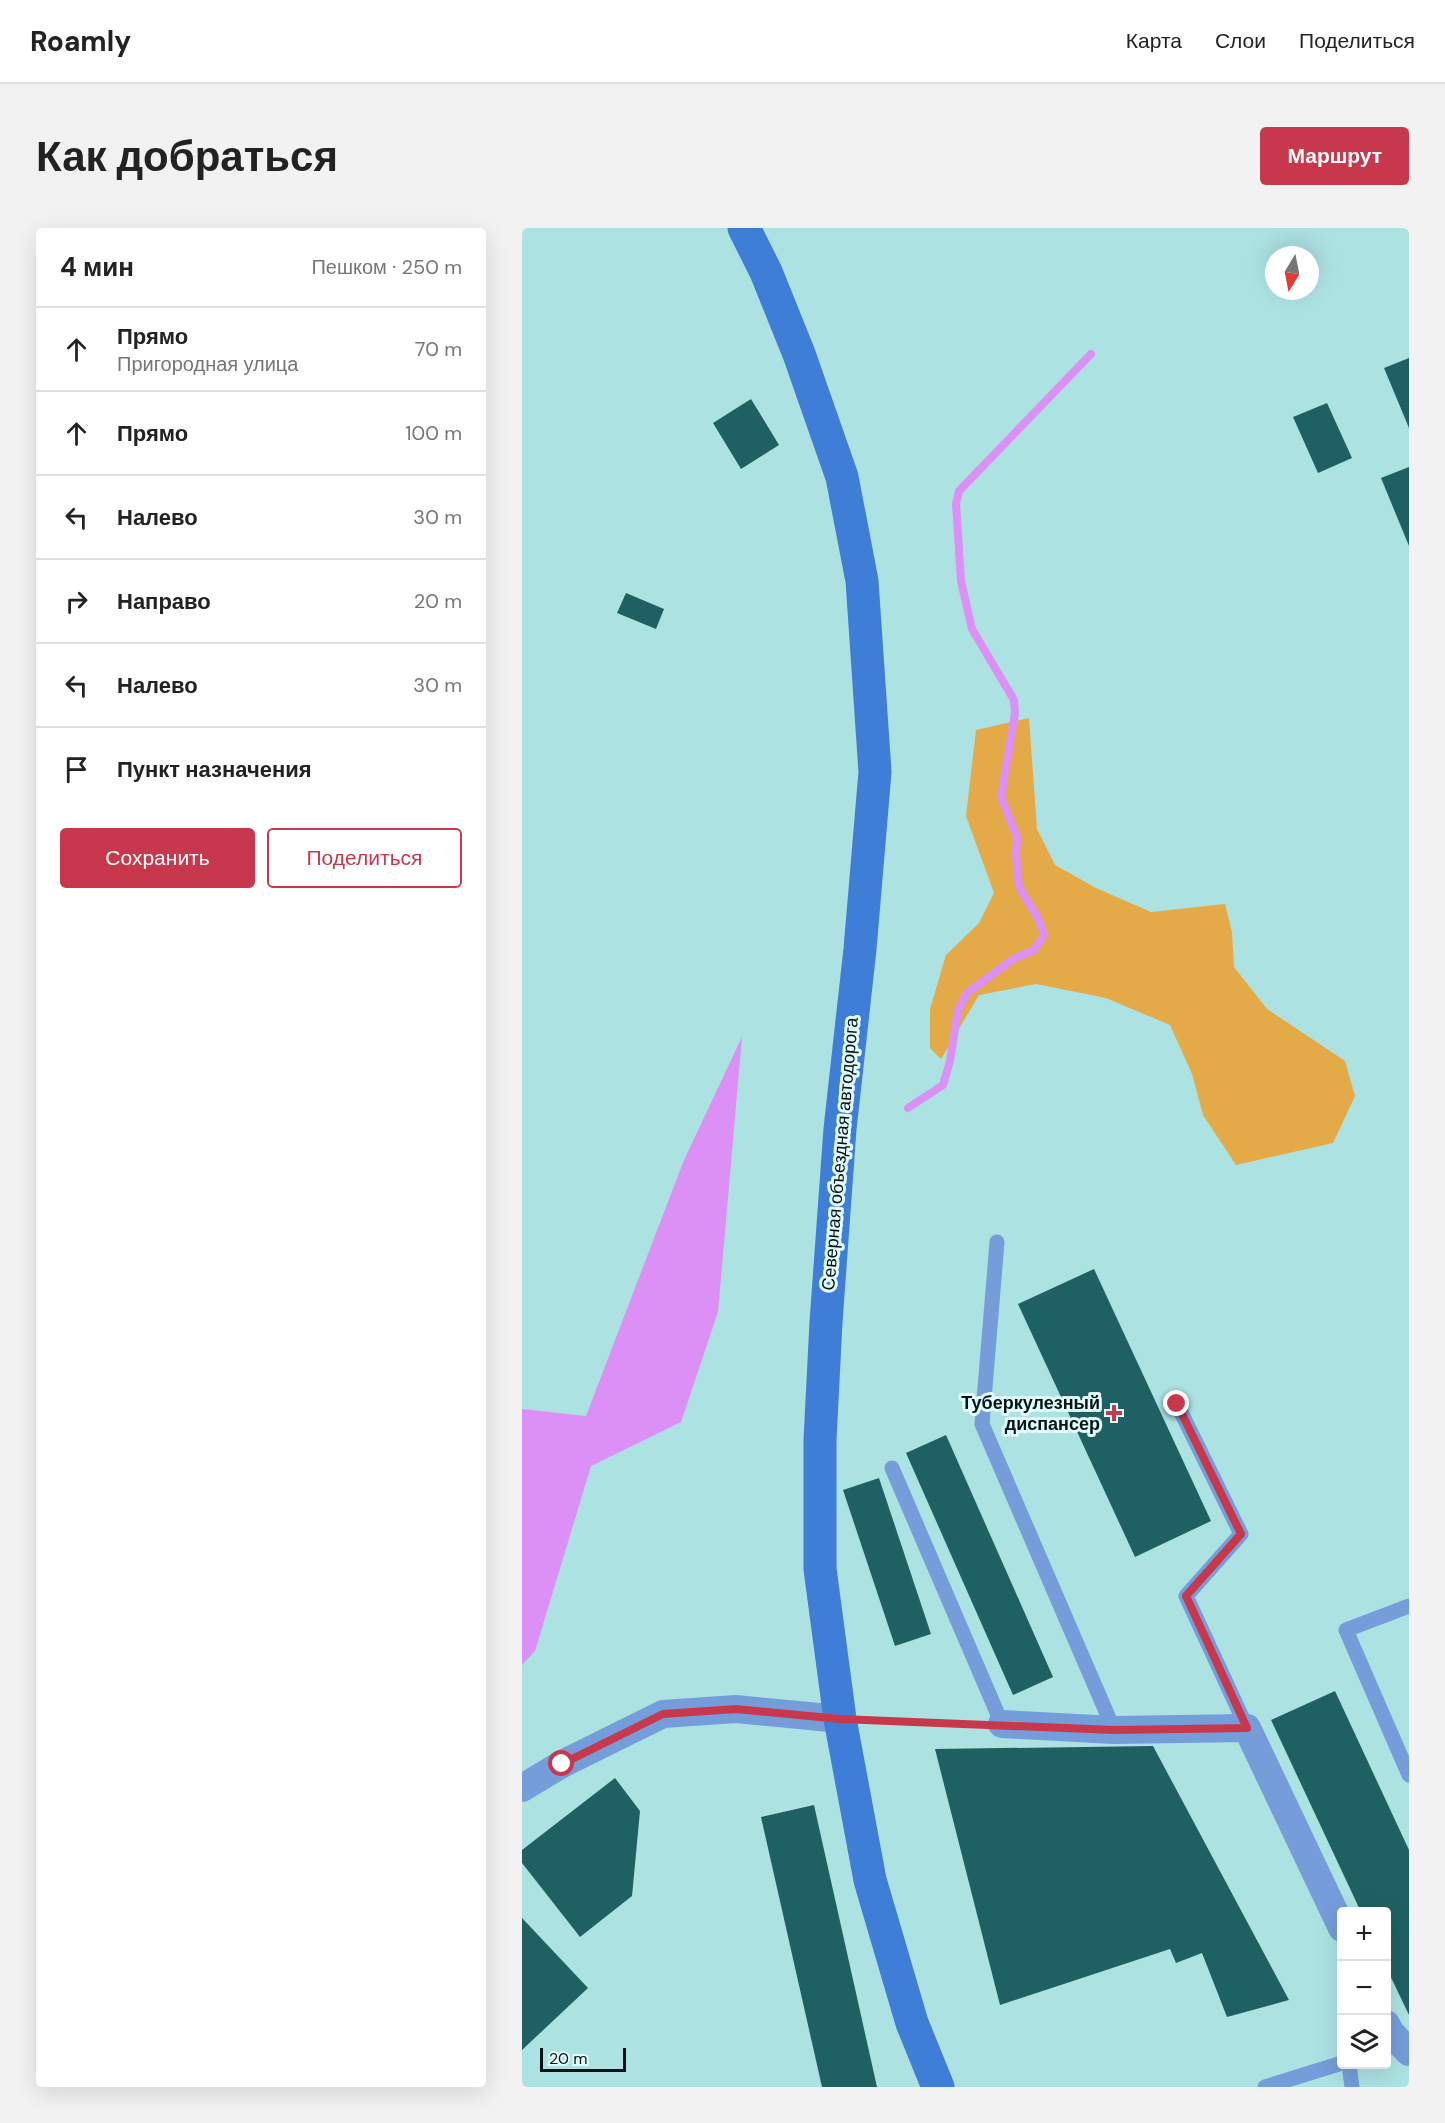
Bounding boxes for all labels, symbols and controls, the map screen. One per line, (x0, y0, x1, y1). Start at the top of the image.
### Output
text: Roamly (30, 23, 131, 60)
text: Карта (1126, 27, 1182, 55)
text: Слои (1215, 27, 1266, 55)
text: Поделиться (1299, 27, 1415, 55)
button: Маршрут (1260, 127, 1409, 185)
text: Как добраться (36, 129, 338, 184)
north arrow (1265, 246, 1319, 300)
text: 4 мин (60, 250, 134, 284)
text: Пешком · 250 m (311, 254, 462, 280)
text: Прямо (117, 322, 188, 351)
icon: ahead (60, 333, 93, 366)
text: 70 m (415, 336, 462, 362)
text: Пригородная улица (117, 351, 298, 377)
icon: ahead (60, 417, 93, 450)
text: Прямо (117, 419, 188, 448)
text: 100 m (405, 420, 462, 446)
icon: left (60, 501, 93, 534)
text: Налево (117, 503, 198, 532)
text: 30 m (413, 504, 462, 530)
icon: right (60, 585, 93, 618)
text: Направо (117, 587, 211, 616)
text: 20 m (414, 588, 462, 614)
icon: left (60, 669, 93, 702)
text: Налево (117, 671, 198, 700)
text: 30 m (413, 672, 462, 698)
icon: arrive (60, 753, 93, 786)
text: Пункт назначения (117, 755, 312, 784)
button: Сохранить (60, 828, 255, 888)
button: Поделиться (267, 828, 462, 888)
street label: Северная объездная автодорога (816, 1016, 864, 1291)
route end (1163, 1390, 1189, 1416)
place label: Туберкулезный диспансер (961, 1391, 1100, 1436)
marker: Туберкулезный диспансер (1105, 1404, 1123, 1422)
route start (548, 1750, 574, 1776)
map controls (1337, 1907, 1391, 2069)
button: + (1337, 1907, 1391, 1961)
button: − (1337, 1961, 1391, 2015)
button: layers (1337, 2015, 1391, 2069)
scale bar (540, 2045, 626, 2072)
text: 20 m (549, 2048, 588, 2069)

